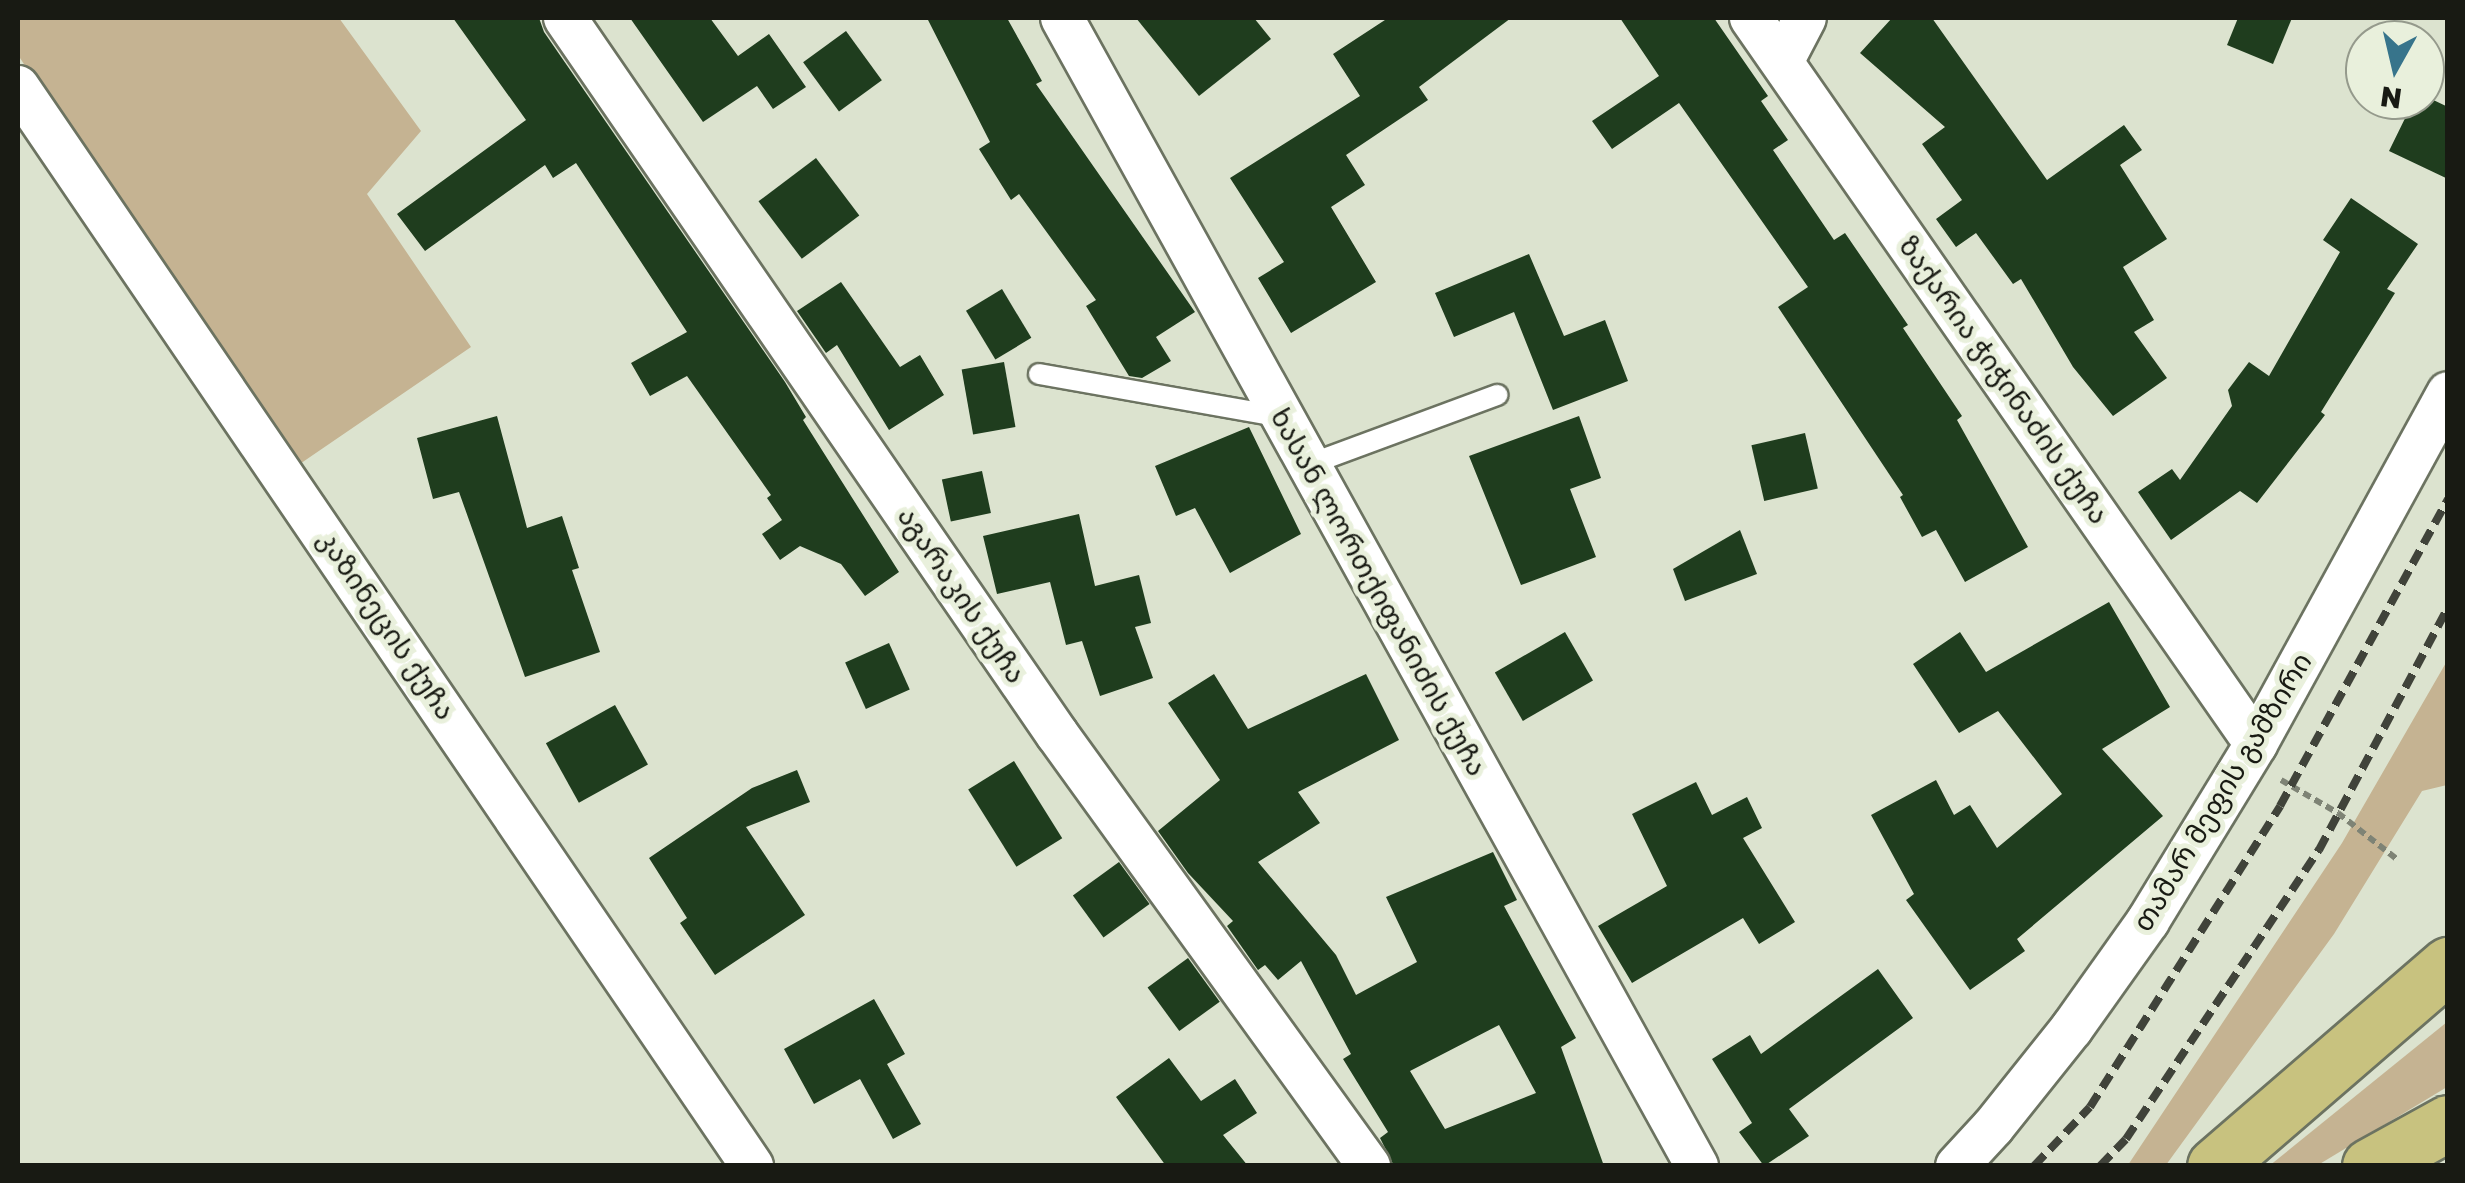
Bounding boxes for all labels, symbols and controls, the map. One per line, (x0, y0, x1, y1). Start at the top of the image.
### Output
north arrow (2345, 20, 2445, 120)
text: N (2378, 80, 2404, 116)
street label: ზაქარია ჭიჭინაძის ქუჩა (1892, 230, 2116, 530)
street label: ხასან ლორთქიფანიძის ქუჩა (1264, 402, 1494, 782)
street label: აგარაკის ქუჩა (891, 500, 1033, 690)
street label: კაზინეცის ქუჩა (311, 524, 463, 726)
street label: თამარ მეფის გამზირი (2125, 647, 2319, 937)

